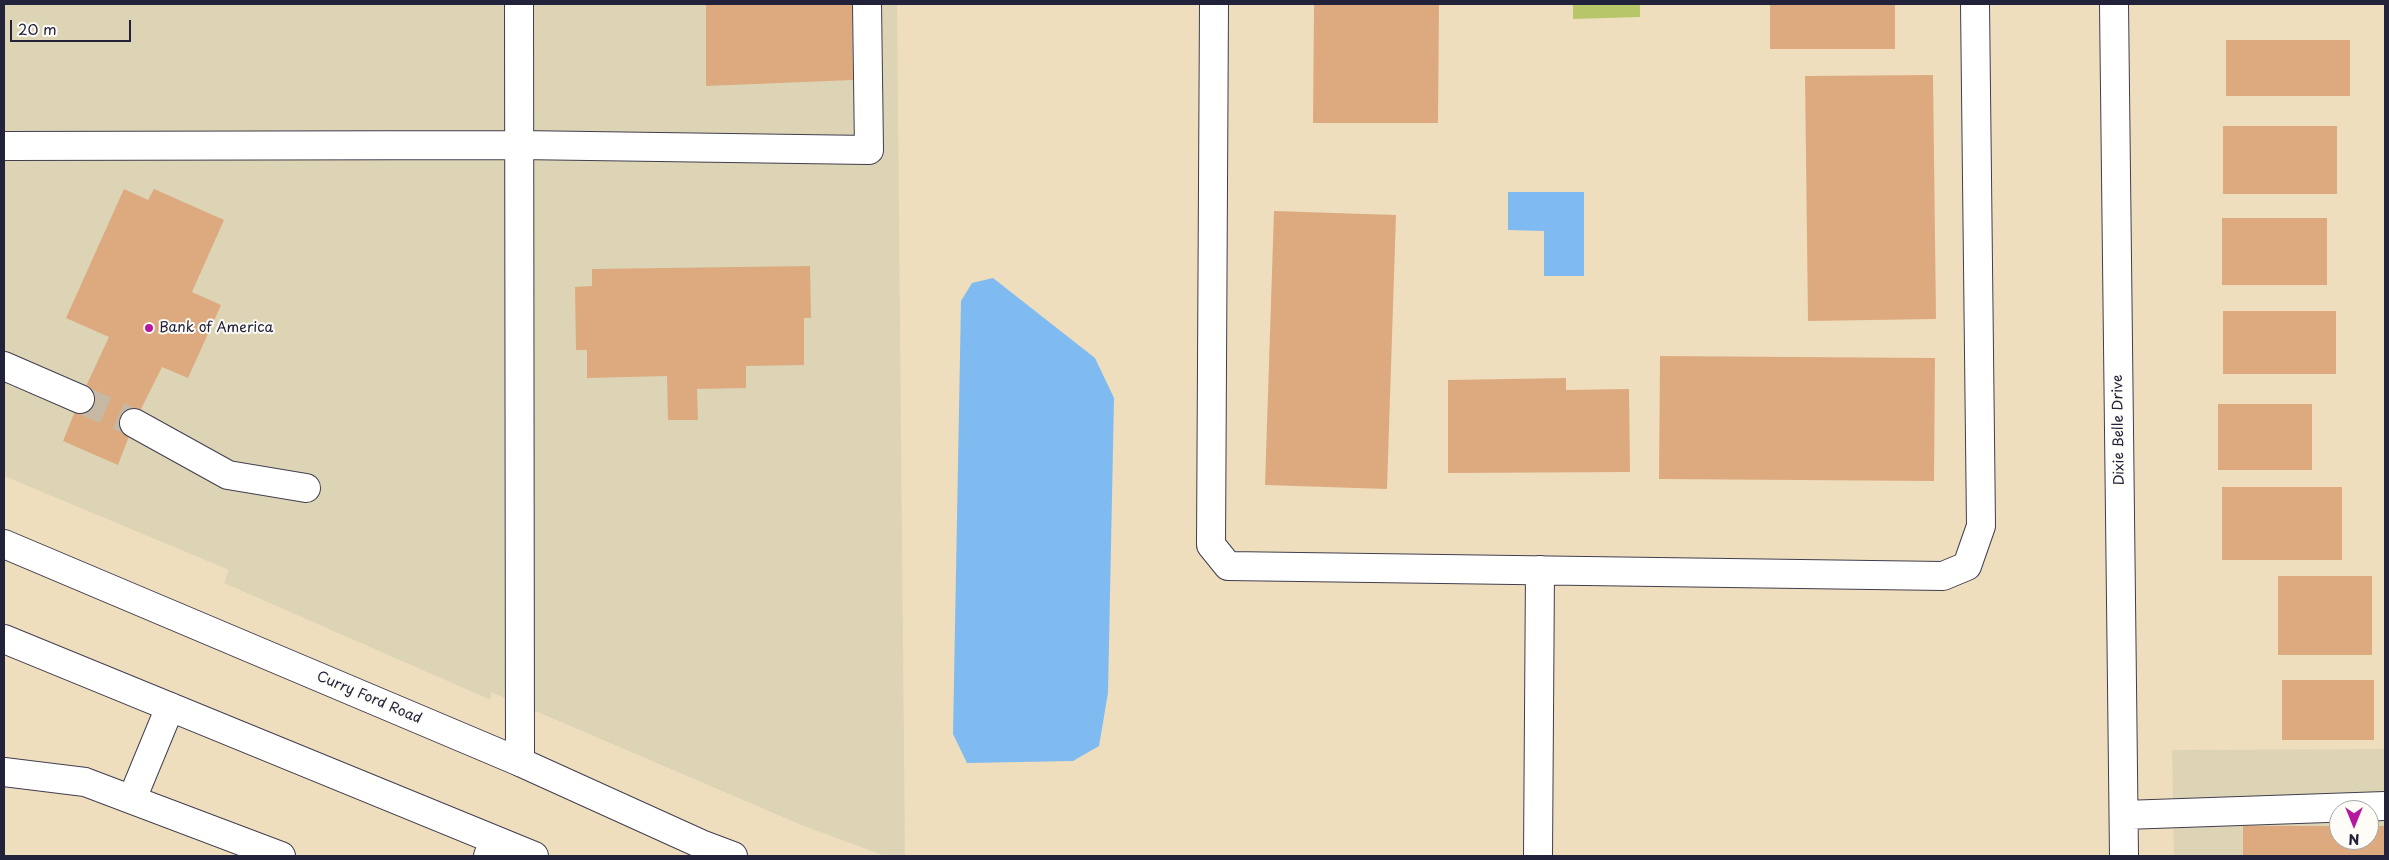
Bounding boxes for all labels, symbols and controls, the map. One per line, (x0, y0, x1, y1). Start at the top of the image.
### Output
scale bar (12, 10, 134, 42)
text: 20 m (18, 17, 57, 40)
place label: Bank of America (159, 320, 273, 336)
marker: Bank of America (143, 322, 155, 334)
street label: Dixie Belle Drive (2110, 374, 2128, 486)
street label: Curry Ford Road (314, 668, 424, 728)
north arrow (2329, 800, 2379, 850)
text: N (2348, 829, 2360, 850)

